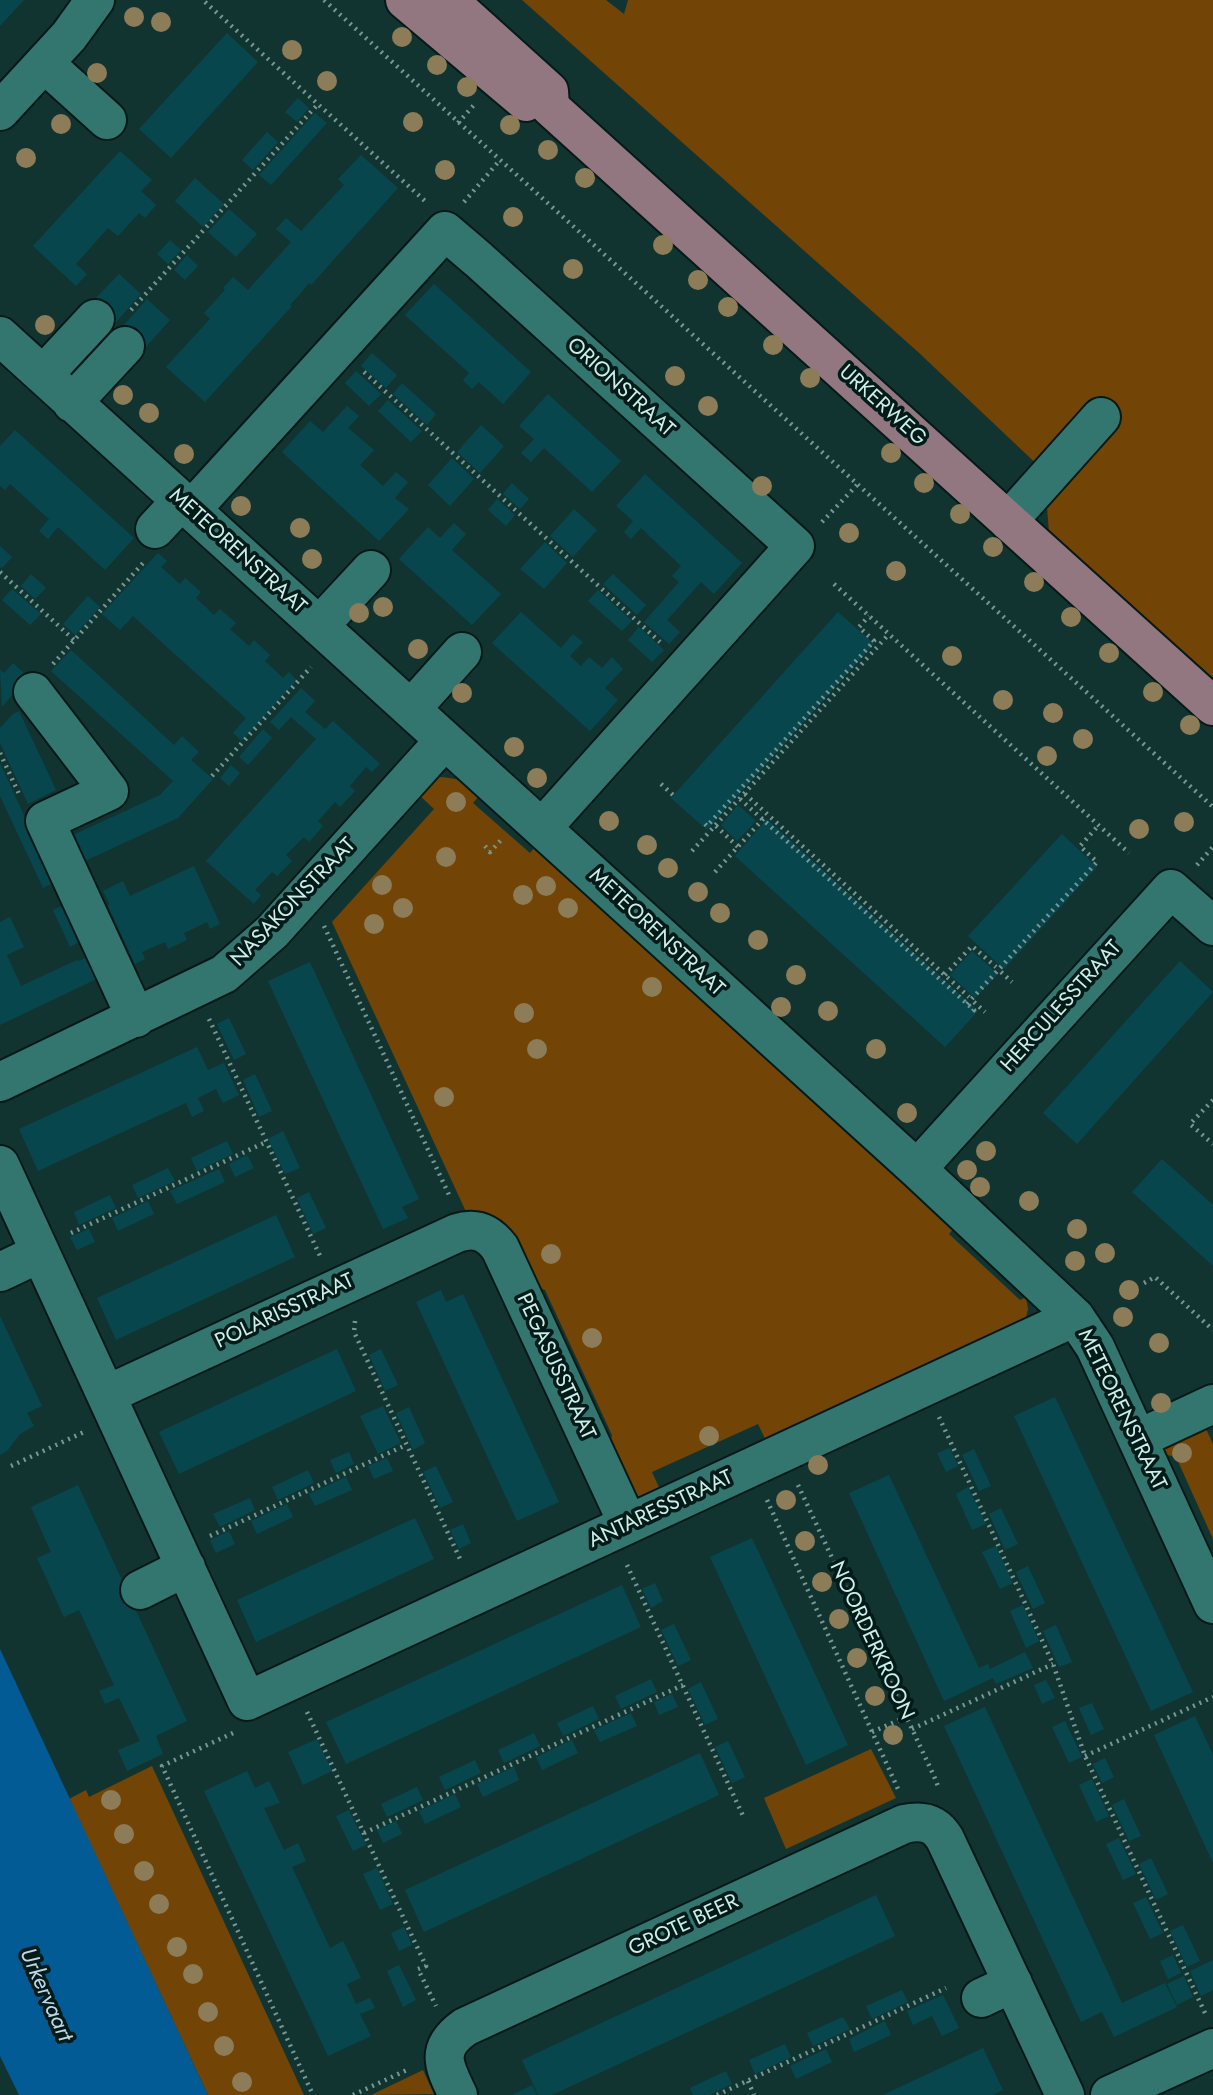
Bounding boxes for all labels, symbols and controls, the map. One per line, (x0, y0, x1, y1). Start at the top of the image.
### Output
street label: ORIONSTRAAT (561, 333, 679, 443)
street label: URKERWEG (833, 360, 931, 452)
street label: METEORENSTRAAT (163, 484, 311, 620)
street label: NASAKONSTRAAT (226, 834, 362, 972)
street label: METEORENSTRAAT (583, 864, 729, 1002)
street label: HERCULESSTRAAT (996, 936, 1128, 1078)
street label: POLARISSTRAAT (212, 1269, 358, 1355)
street label: PEGASUSSTRAAT (510, 1290, 600, 1444)
street label: METEORENSTRAAT (1071, 1326, 1171, 1494)
street label: ANTARESSTRAAT (585, 1466, 737, 1554)
street label: NOORDERKROON (823, 1558, 919, 1724)
street label: GROTE BEER (625, 1890, 743, 1962)
water label: Urkervaart (12, 1944, 78, 2046)

